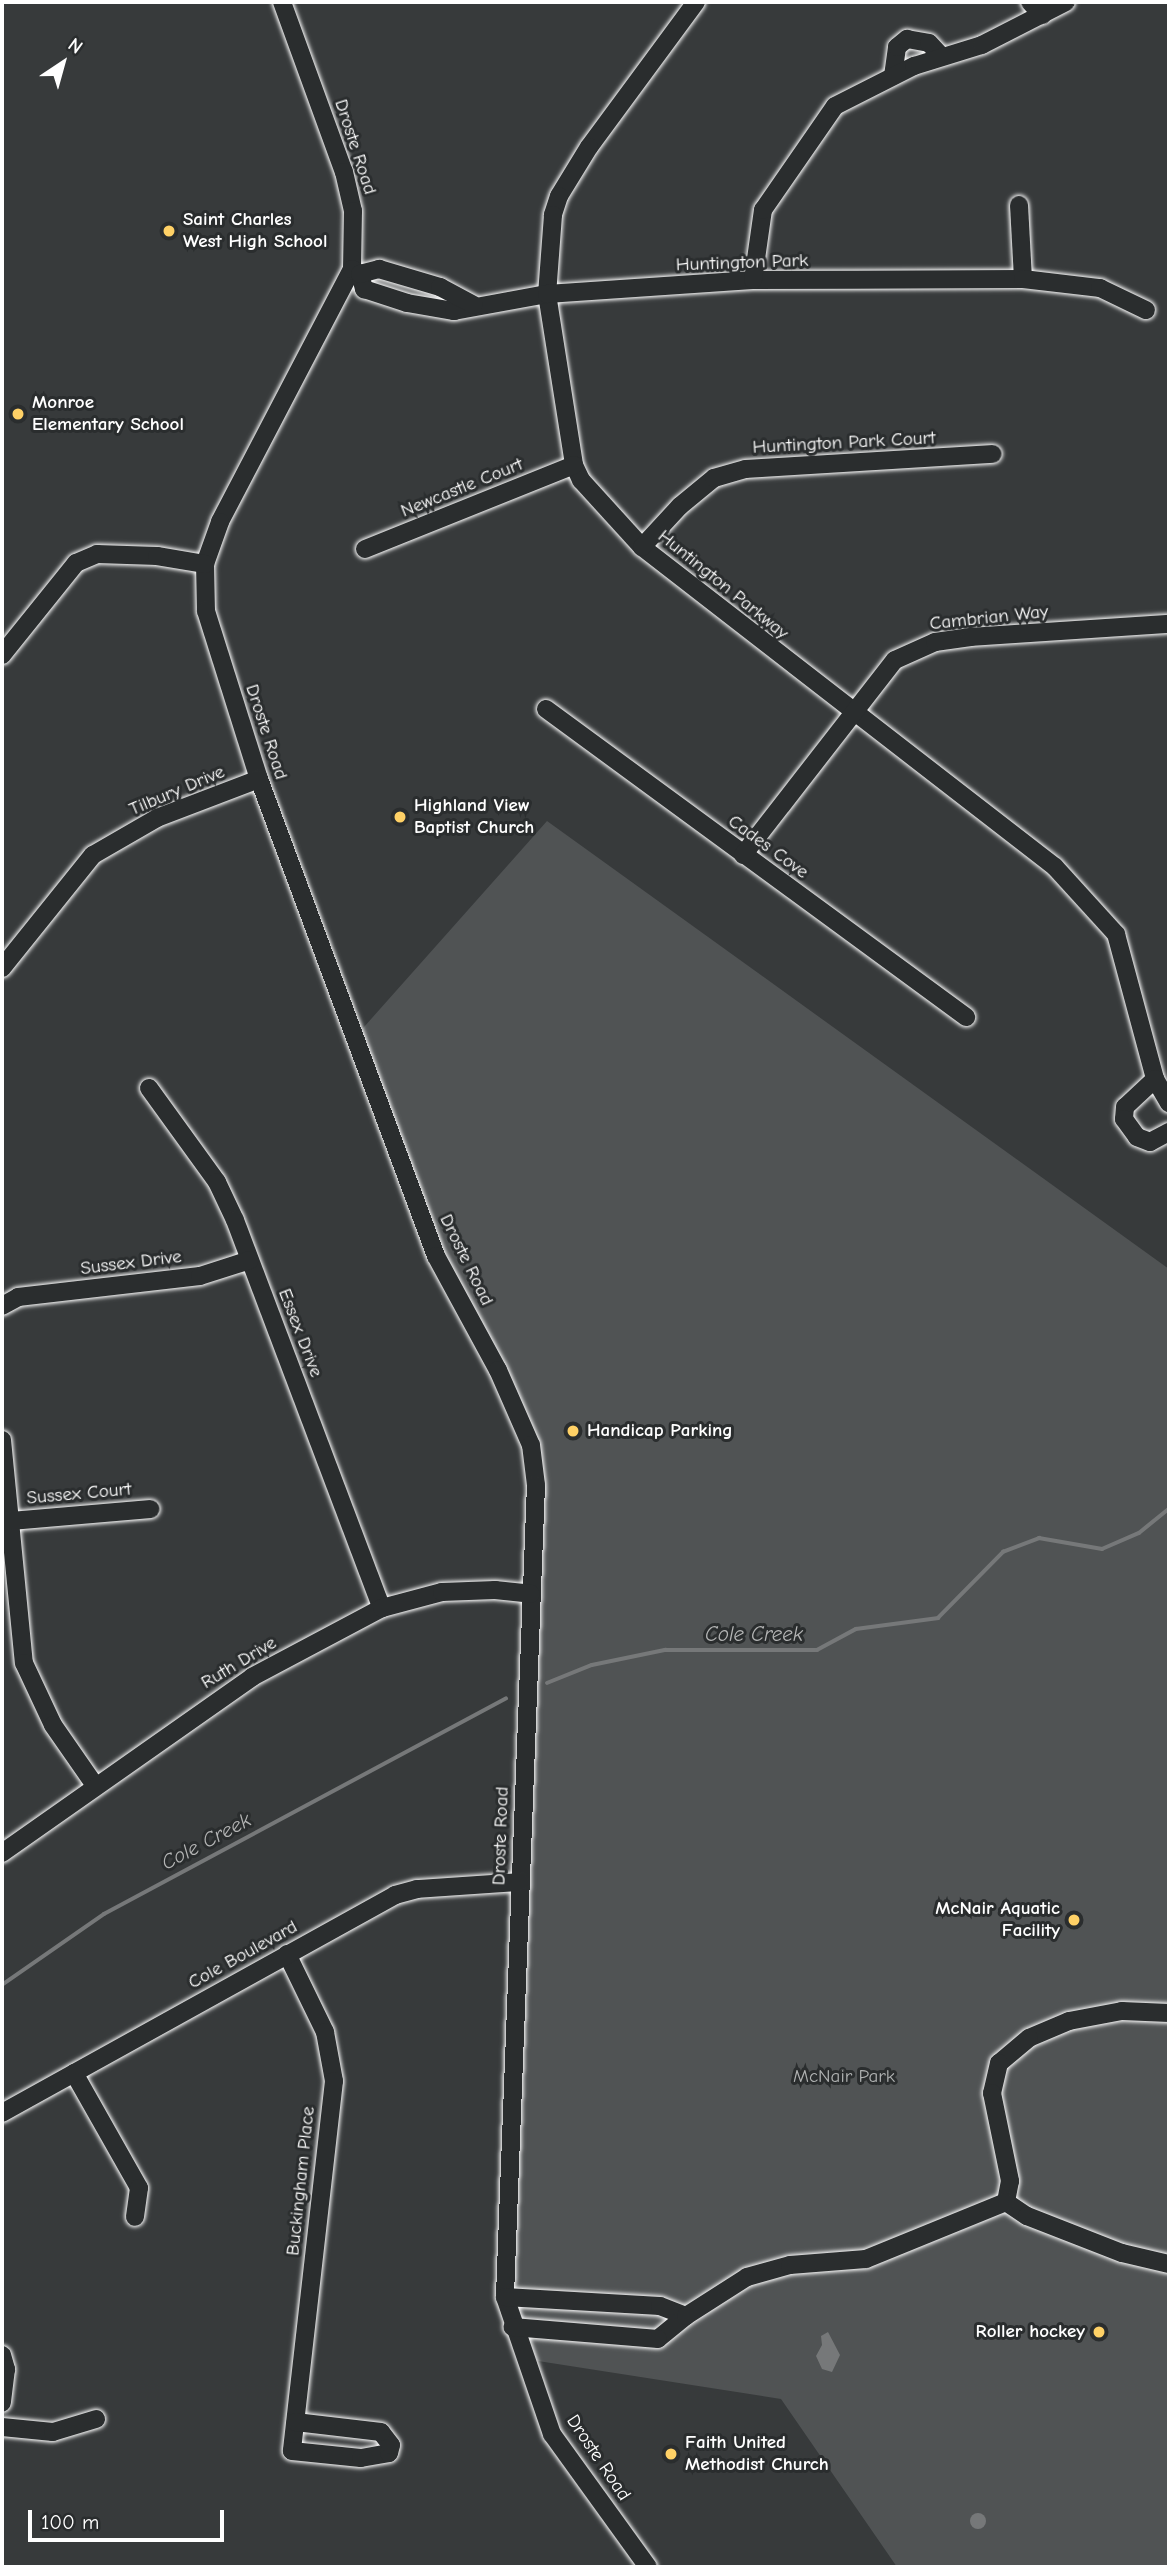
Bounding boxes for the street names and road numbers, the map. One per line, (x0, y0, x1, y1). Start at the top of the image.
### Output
street label: Droste Road (329, 97, 381, 197)
street label: Huntington Park (675, 249, 809, 277)
street label: Huntington Park Court (752, 427, 936, 459)
street label: Newcastle Court (398, 453, 526, 523)
street label: Huntington Parkway (653, 525, 793, 645)
street label: Cambrian Way (928, 600, 1050, 636)
street label: Droste Road (240, 682, 292, 782)
street label: Tilbury Drive (126, 761, 228, 821)
street label: Cades Cove (723, 810, 813, 884)
street label: Droste Road (434, 1211, 498, 1309)
street label: Sussex Drive (79, 1245, 183, 1281)
street label: Essex Drive (273, 1286, 327, 1380)
street label: Sussex Court (26, 1478, 132, 1510)
street label: Ruth Drive (197, 1632, 281, 1694)
street label: Droste Road (488, 1786, 514, 1886)
street label: Cole Boulevard (184, 1916, 302, 1994)
street label: Buckingham Place (282, 2105, 320, 2257)
street label: Droste Road (561, 2411, 635, 2505)

